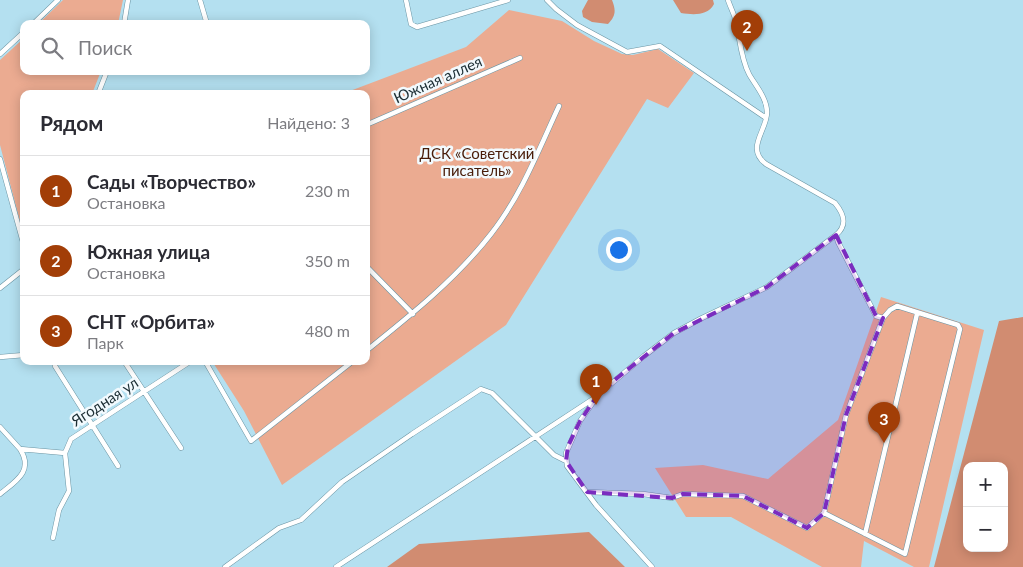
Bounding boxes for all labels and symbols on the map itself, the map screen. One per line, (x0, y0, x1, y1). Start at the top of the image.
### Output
pin: 2 (731, 10, 763, 51)
street label: Южная аллея (391, 52, 484, 107)
park label: ДСК «Советский писатель» (420, 144, 534, 179)
your location (606, 237, 632, 263)
pin: 1 (580, 364, 612, 405)
street label: Ягодная ул (67, 373, 141, 430)
pin: 3 (868, 402, 900, 443)

